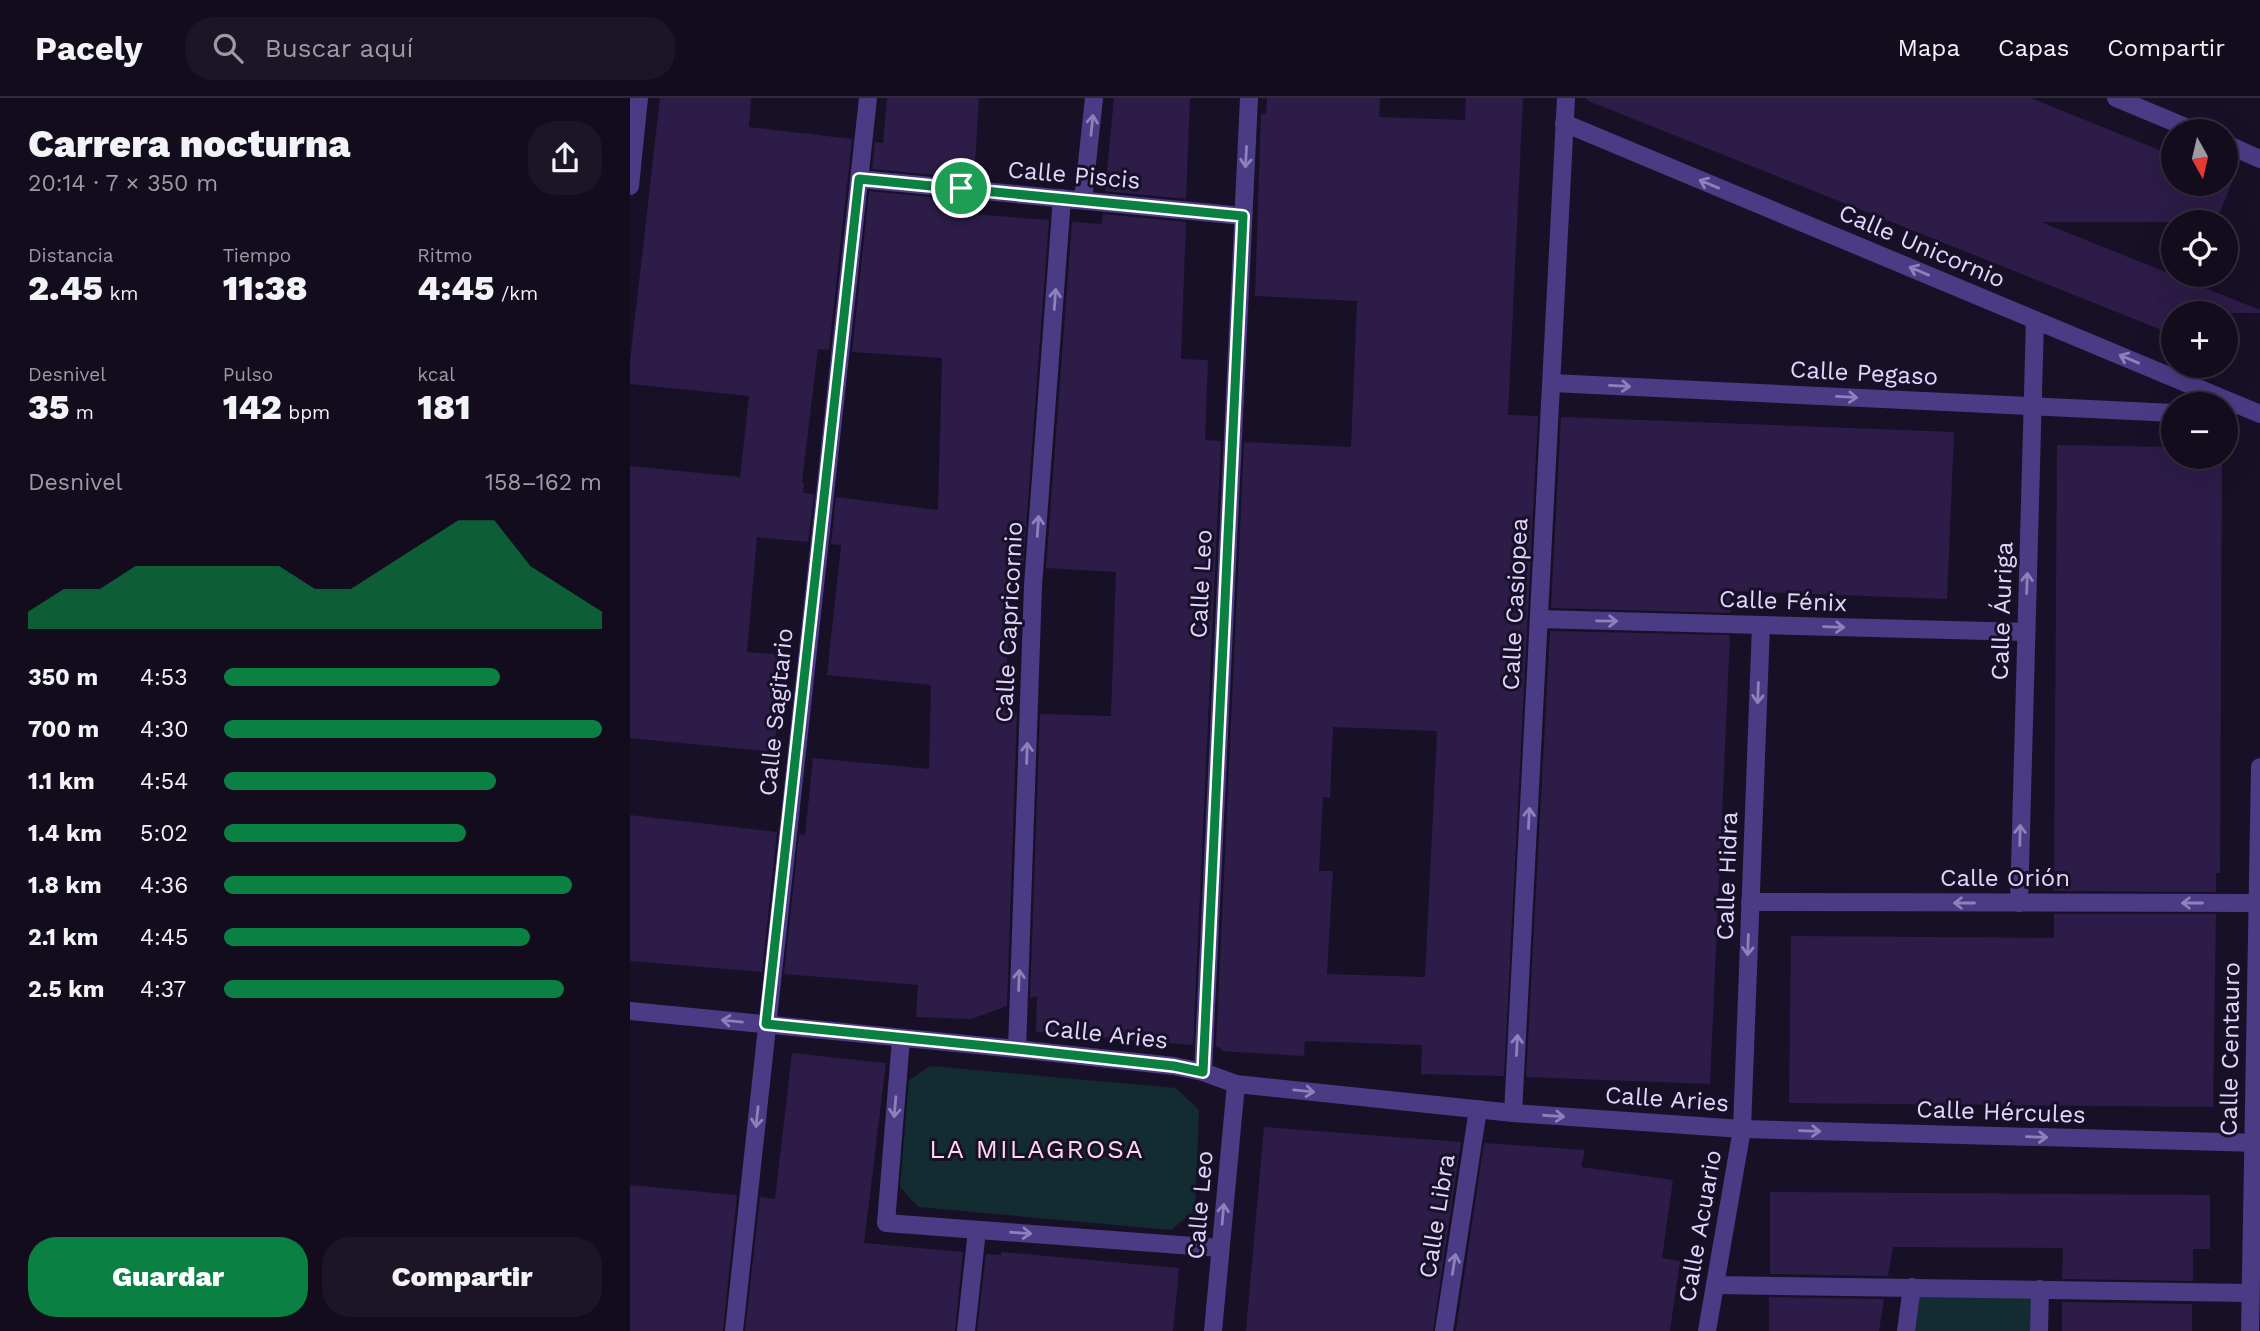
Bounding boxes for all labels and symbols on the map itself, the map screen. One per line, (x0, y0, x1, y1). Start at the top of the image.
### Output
one-way arrow (1085, 114, 1098, 137)
north arrow (2161, 119, 2238, 196)
one-way arrow (1240, 145, 1253, 168)
street label: Calle Piscis (1007, 155, 1141, 195)
pin (931, 158, 991, 218)
one-way arrow (1699, 176, 1721, 189)
street label: Calle Unicornio (1835, 198, 2009, 294)
one-way arrow (1909, 264, 1931, 277)
one-way arrow (1049, 288, 1062, 311)
one-way arrow (2119, 352, 2141, 365)
street label: Calle Pegaso (1789, 355, 1939, 391)
one-way arrow (1608, 380, 1631, 393)
one-way arrow (1836, 391, 1858, 404)
one-way arrow (1031, 515, 1044, 538)
street label: Calle Casiopea (1496, 517, 1534, 691)
street label: Calle Capricornio (990, 521, 1028, 723)
street label: Calle Leo (1184, 529, 1218, 639)
street label: Calle Áuriga (1986, 541, 2018, 681)
one-way arrow (2020, 571, 2034, 594)
street label: Calle Fénix (1719, 585, 1847, 617)
one-way arrow (1595, 614, 1618, 628)
one-way arrow (1823, 620, 1846, 633)
street label: Calle Sagitario (753, 627, 799, 797)
one-way arrow (1752, 681, 1765, 704)
one-way arrow (1021, 742, 1034, 765)
one-way arrow (1522, 807, 1535, 830)
street label: Calle Hidra (1711, 811, 1743, 941)
one-way arrow (2014, 823, 2027, 846)
street label: Calle Orión (1940, 864, 2070, 892)
one-way arrow (1953, 896, 1976, 910)
one-way arrow (2181, 896, 2204, 910)
one-way arrow (1742, 933, 1755, 956)
street label: Calle Centauro (2214, 962, 2246, 1136)
one-way arrow (1012, 969, 1026, 992)
one-way arrow (721, 1014, 743, 1027)
street label: Calle Aries (1043, 1014, 1169, 1054)
one-way arrow (1511, 1034, 1524, 1057)
street label: Calle Aries (1604, 1081, 1730, 1117)
one-way arrow (1292, 1085, 1314, 1098)
one-way arrow (888, 1095, 901, 1118)
street label: Calle Hércules (1916, 1095, 2086, 1129)
one-way arrow (750, 1105, 763, 1128)
one-way arrow (1543, 1110, 1565, 1123)
one-way arrow (1798, 1124, 1821, 1138)
one-way arrow (2025, 1131, 2048, 1144)
district label: LA MILAGROSA (929, 1134, 1145, 1164)
street label: Calle Acuario (1673, 1148, 1727, 1304)
street label: Calle Leo (1181, 1149, 1219, 1261)
street label: Calle Libra (1413, 1152, 1461, 1280)
one-way arrow (1217, 1203, 1230, 1226)
one-way arrow (1009, 1227, 1032, 1240)
one-way arrow (1448, 1253, 1461, 1275)

